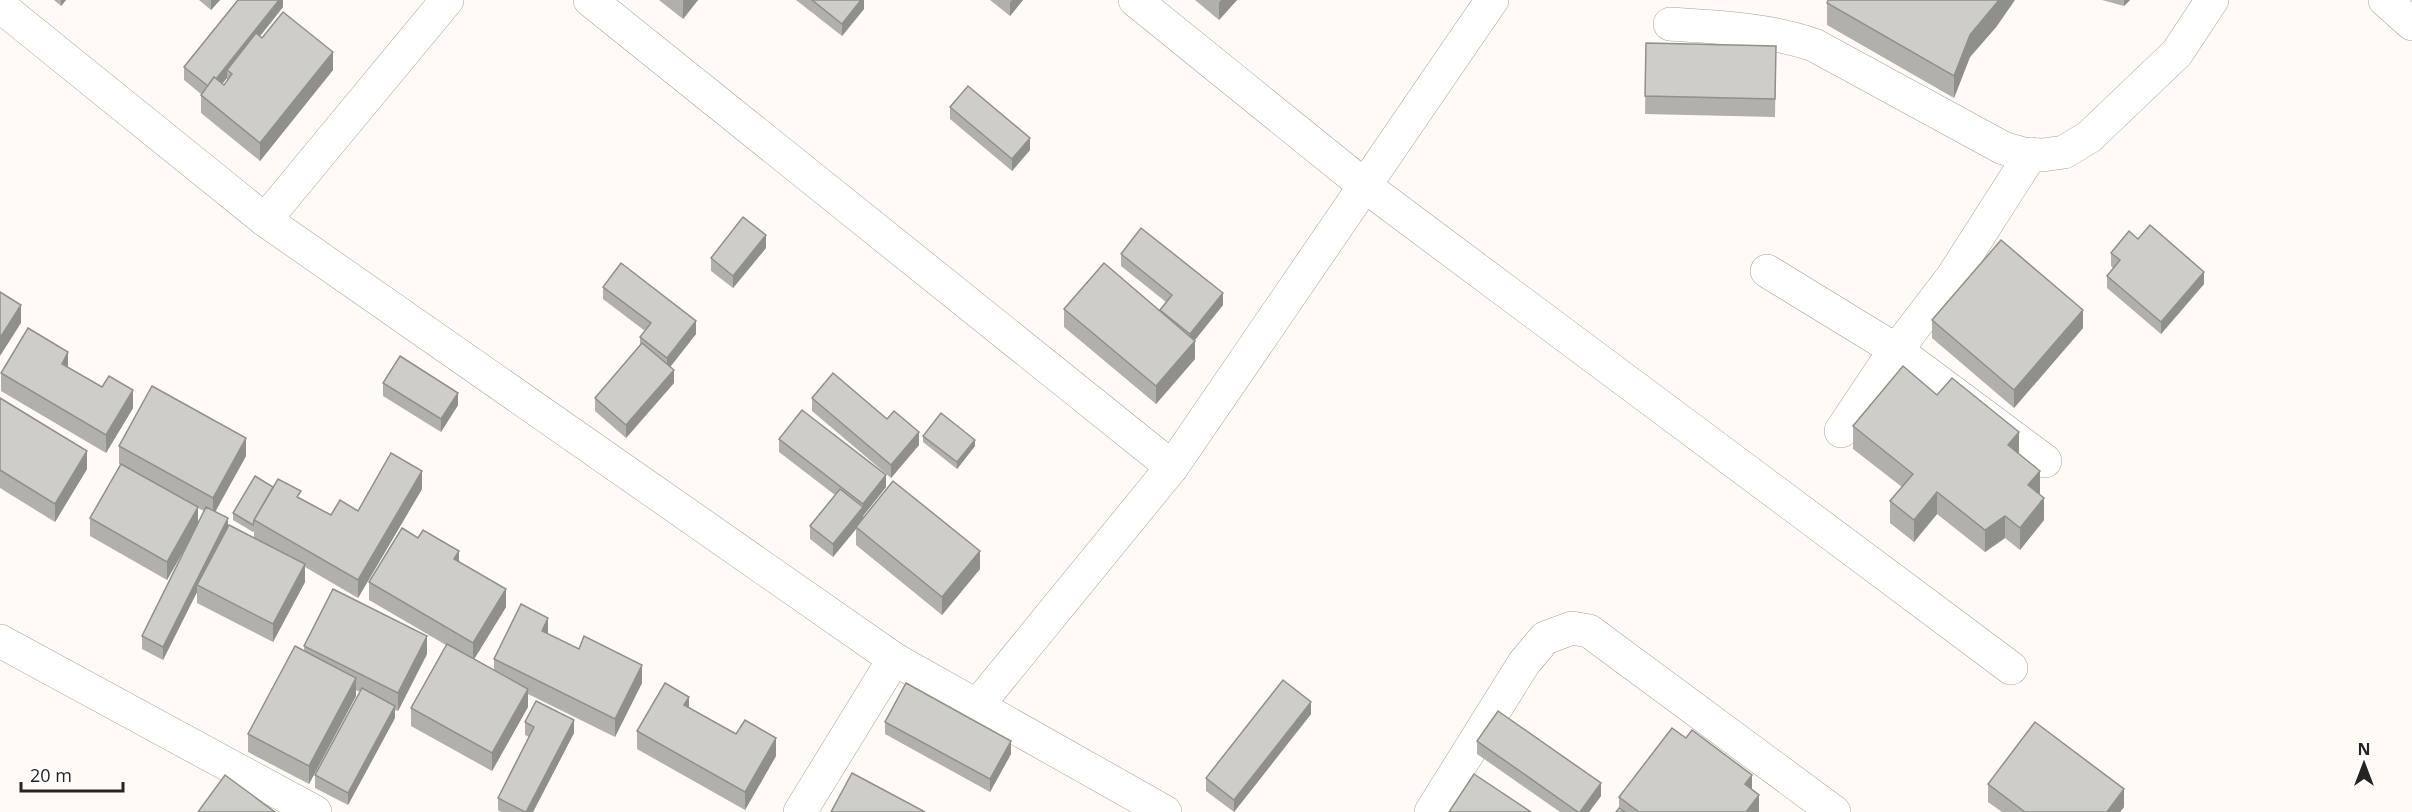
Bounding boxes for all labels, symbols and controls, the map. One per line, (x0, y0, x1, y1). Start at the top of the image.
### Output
north arrow (2334, 734, 2394, 794)
text: N (2357, 738, 2371, 760)
scale bar (21, 755, 123, 793)
text: 20 m (30, 763, 72, 787)

